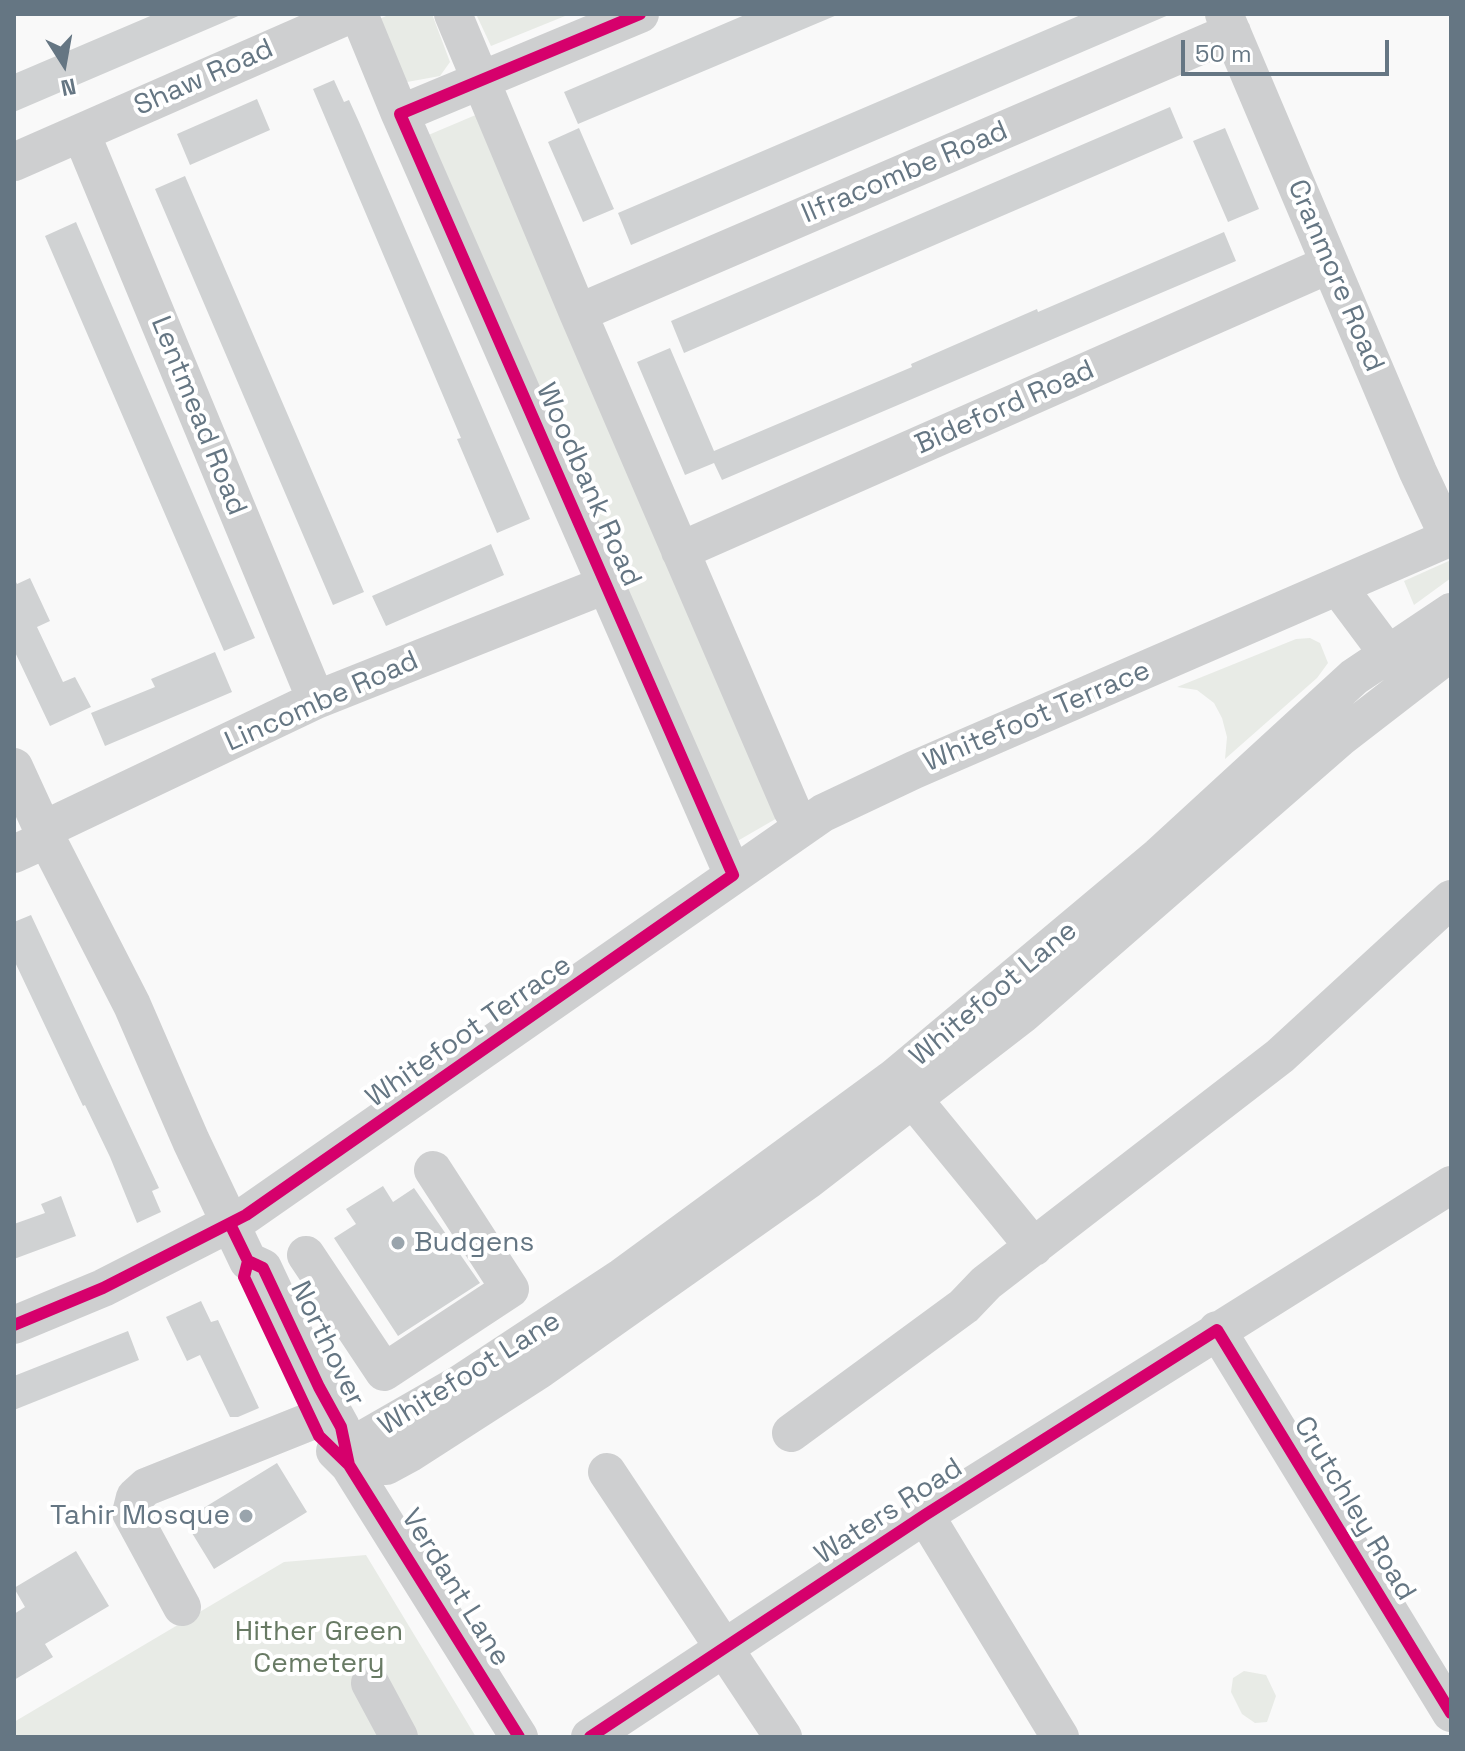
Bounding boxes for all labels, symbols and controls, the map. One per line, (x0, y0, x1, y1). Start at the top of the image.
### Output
north arrow (24, 24, 104, 104)
scale bar (1185, 24, 1393, 74)
street label: Shaw Road (129, 32, 279, 124)
text: 50 m (1195, 38, 1252, 69)
text: N (59, 72, 78, 103)
street label: Ilfracombe Road (797, 114, 1013, 232)
street label: Cranmore Road (1279, 175, 1391, 377)
street label: Lentmead Road (143, 312, 253, 520)
street label: Bideford Road (910, 354, 1100, 462)
street label: Woodbank Road (528, 378, 648, 592)
street label: Lincombe Road (220, 644, 424, 760)
street label: Whitefoot Terrace (919, 654, 1155, 780)
street label: Whitefoot Lane (904, 914, 1084, 1074)
street label: Whitefoot Terrace (360, 949, 578, 1115)
place label: Budgens (414, 1226, 534, 1260)
marker: Budgens (389, 1234, 407, 1252)
street label: Northover (282, 1276, 372, 1412)
street label: Whitefoot Lane (373, 1305, 567, 1443)
street label: Crutchley Road (1286, 1411, 1422, 1607)
street label: Waters Road (809, 1452, 969, 1572)
place label: Tahir Mosque (50, 1499, 230, 1533)
street label: Verdant Lane (393, 1503, 517, 1673)
marker: Tahir Mosque (237, 1507, 255, 1525)
park label: Hither Green Cemetery (235, 1615, 403, 1681)

